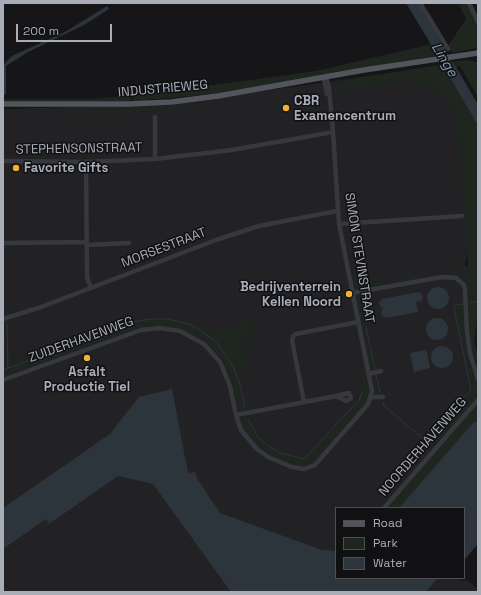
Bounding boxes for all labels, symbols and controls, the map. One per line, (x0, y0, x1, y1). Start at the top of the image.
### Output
scale bar (18, 16, 114, 42)
text: 200 m (23, 23, 59, 39)
water label: Linge (427, 40, 461, 80)
street label: INDUSTRIEWEG (117, 77, 209, 101)
place label: CBR Examencentrum (294, 93, 396, 124)
marker: CBR Examencentrum (281, 103, 291, 113)
street label: STEPHENSONSTRAAT (16, 140, 142, 158)
place label: Favorite Gifts (24, 160, 108, 176)
marker: Favorite Gifts (11, 163, 21, 173)
street label: SIMON STEVINSTRAAT (341, 192, 377, 324)
street label: MORSESTRAAT (119, 225, 209, 271)
place label: Bedrijventerrein Kellen Noord (240, 279, 341, 310)
marker: Bedrijventerrein Kellen Noord (344, 289, 354, 299)
street label: ZUIDERHAVENWEG (26, 314, 136, 366)
marker: Asfalt Productie Tiel (82, 353, 92, 363)
place label: Asfalt Productie Tiel (44, 364, 130, 395)
street label: NOORDERHAVENWEG (376, 394, 470, 500)
legend (335, 507, 465, 579)
text: Road (373, 515, 402, 531)
text: Park (373, 535, 398, 551)
text: Water (373, 555, 407, 571)

